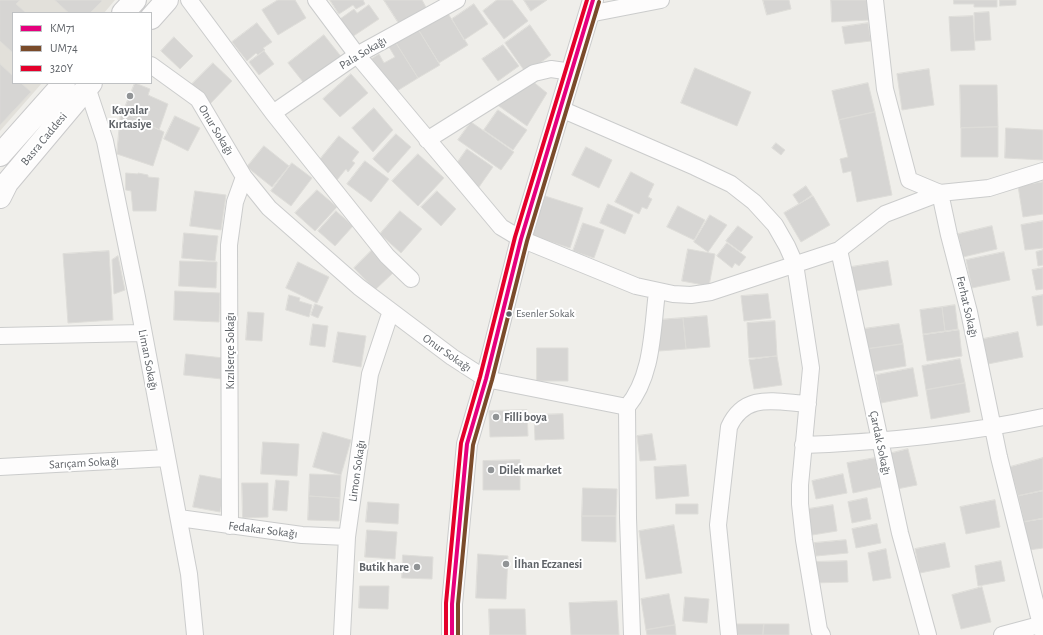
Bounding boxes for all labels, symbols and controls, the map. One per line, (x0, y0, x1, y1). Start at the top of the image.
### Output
legend (12, 12, 152, 84)
text: KM71 (50, 22, 75, 34)
street label: Pala Sokağı (337, 33, 389, 73)
text: UM74 (50, 42, 78, 54)
text: 320Y (50, 62, 73, 74)
marker: Kayalar Kırtasiye (125, 91, 135, 101)
street label: Onur Sokağı (195, 102, 237, 158)
place label: Kayalar Kırtasiye (109, 103, 151, 131)
street label: Basra Caddesi (18, 110, 70, 168)
street label: Ferhat Sokağı (953, 275, 981, 339)
place label: Esenler Sokak (516, 307, 575, 321)
marker: Esenler Sokak (504, 309, 514, 319)
street label: Kızılserçe Sokağı (223, 312, 237, 390)
street label: Liman Sokağı (135, 328, 161, 392)
street label: Onur Sokağı (420, 331, 474, 375)
street label: Çardak Sokağı (866, 409, 894, 477)
place label: Filli boya (504, 410, 547, 424)
marker: Filli boya (491, 412, 501, 422)
street label: Limon Sokağı (346, 439, 368, 503)
street label: Sarıçam Sokağı (49, 454, 119, 472)
place label: Dilek market (499, 463, 561, 477)
marker: Dilek market (486, 465, 496, 475)
street label: Fedakar Sokağı (228, 519, 298, 541)
place label: İlhan Eczanesi (514, 557, 582, 571)
marker: İlhan Eczanesi (501, 559, 511, 569)
place label: Butik hare (359, 560, 409, 574)
marker: Butik hare (412, 562, 422, 572)

